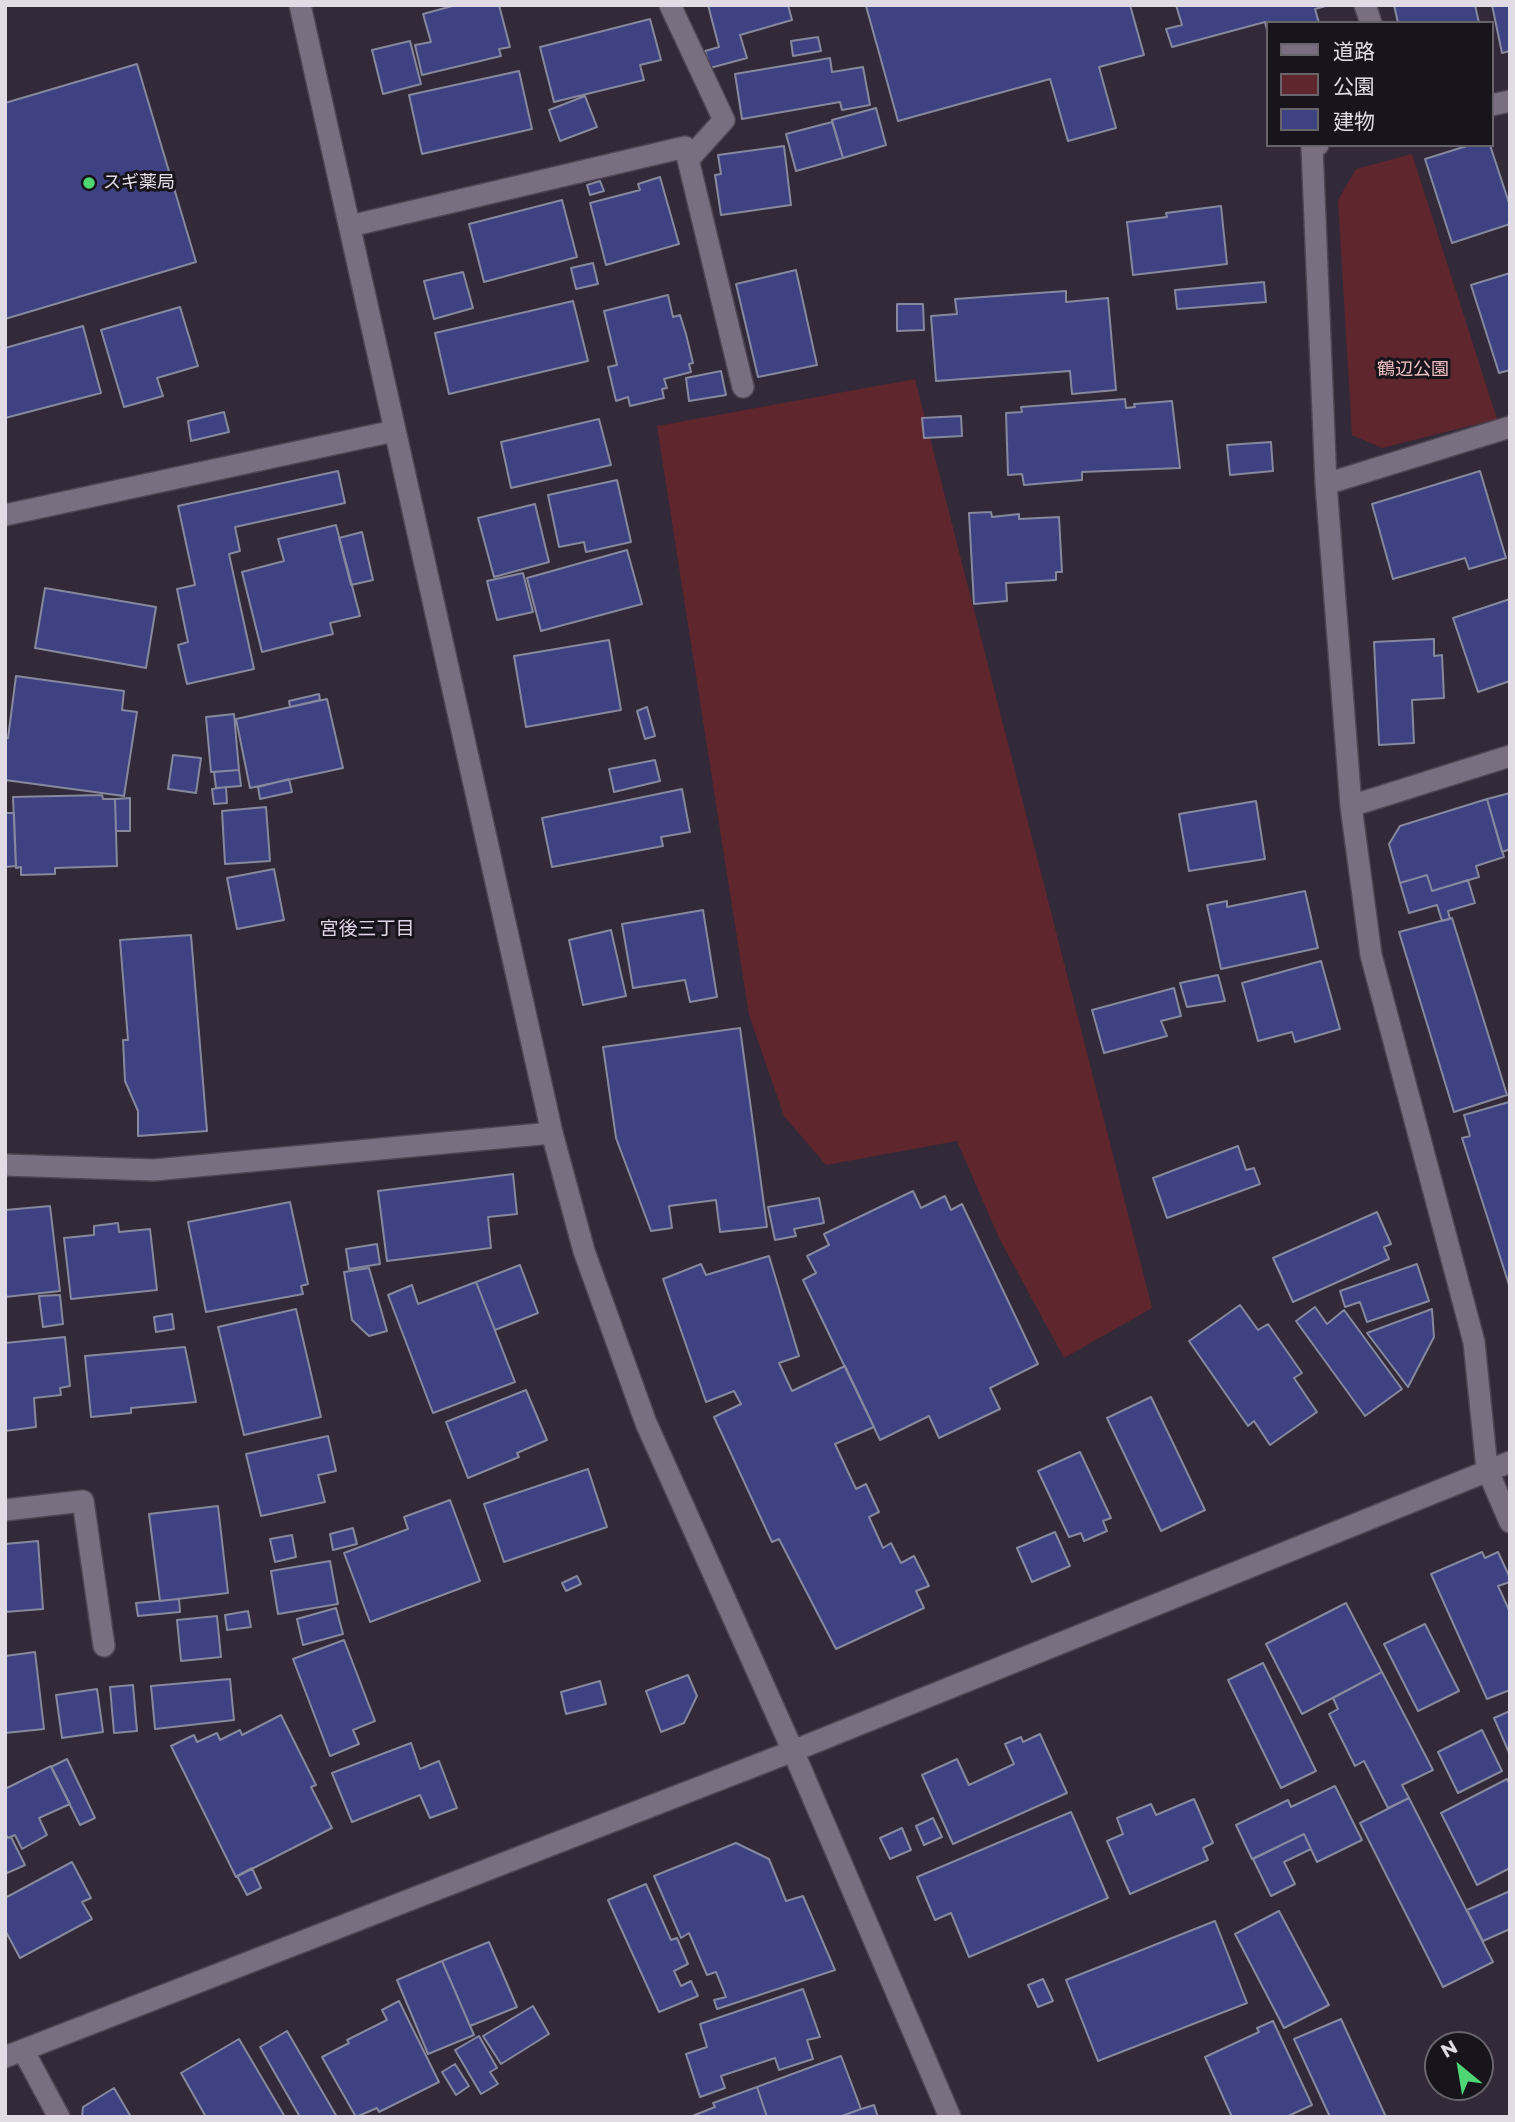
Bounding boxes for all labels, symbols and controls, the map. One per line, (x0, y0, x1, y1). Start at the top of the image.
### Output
legend (1266, 21, 1494, 147)
text: 道路 (1333, 39, 1375, 64)
text: 公園 (1333, 74, 1375, 99)
text: 建物 (1333, 109, 1375, 134)
place label: スギ薬局 (103, 172, 175, 194)
marker: スギ薬局 (81, 175, 97, 191)
park label: 鶴辺公園 (1377, 359, 1449, 381)
district label: 宮後三丁目 (320, 918, 414, 940)
north arrow (1424, 2031, 1494, 2101)
text: N (1437, 2035, 1462, 2063)

